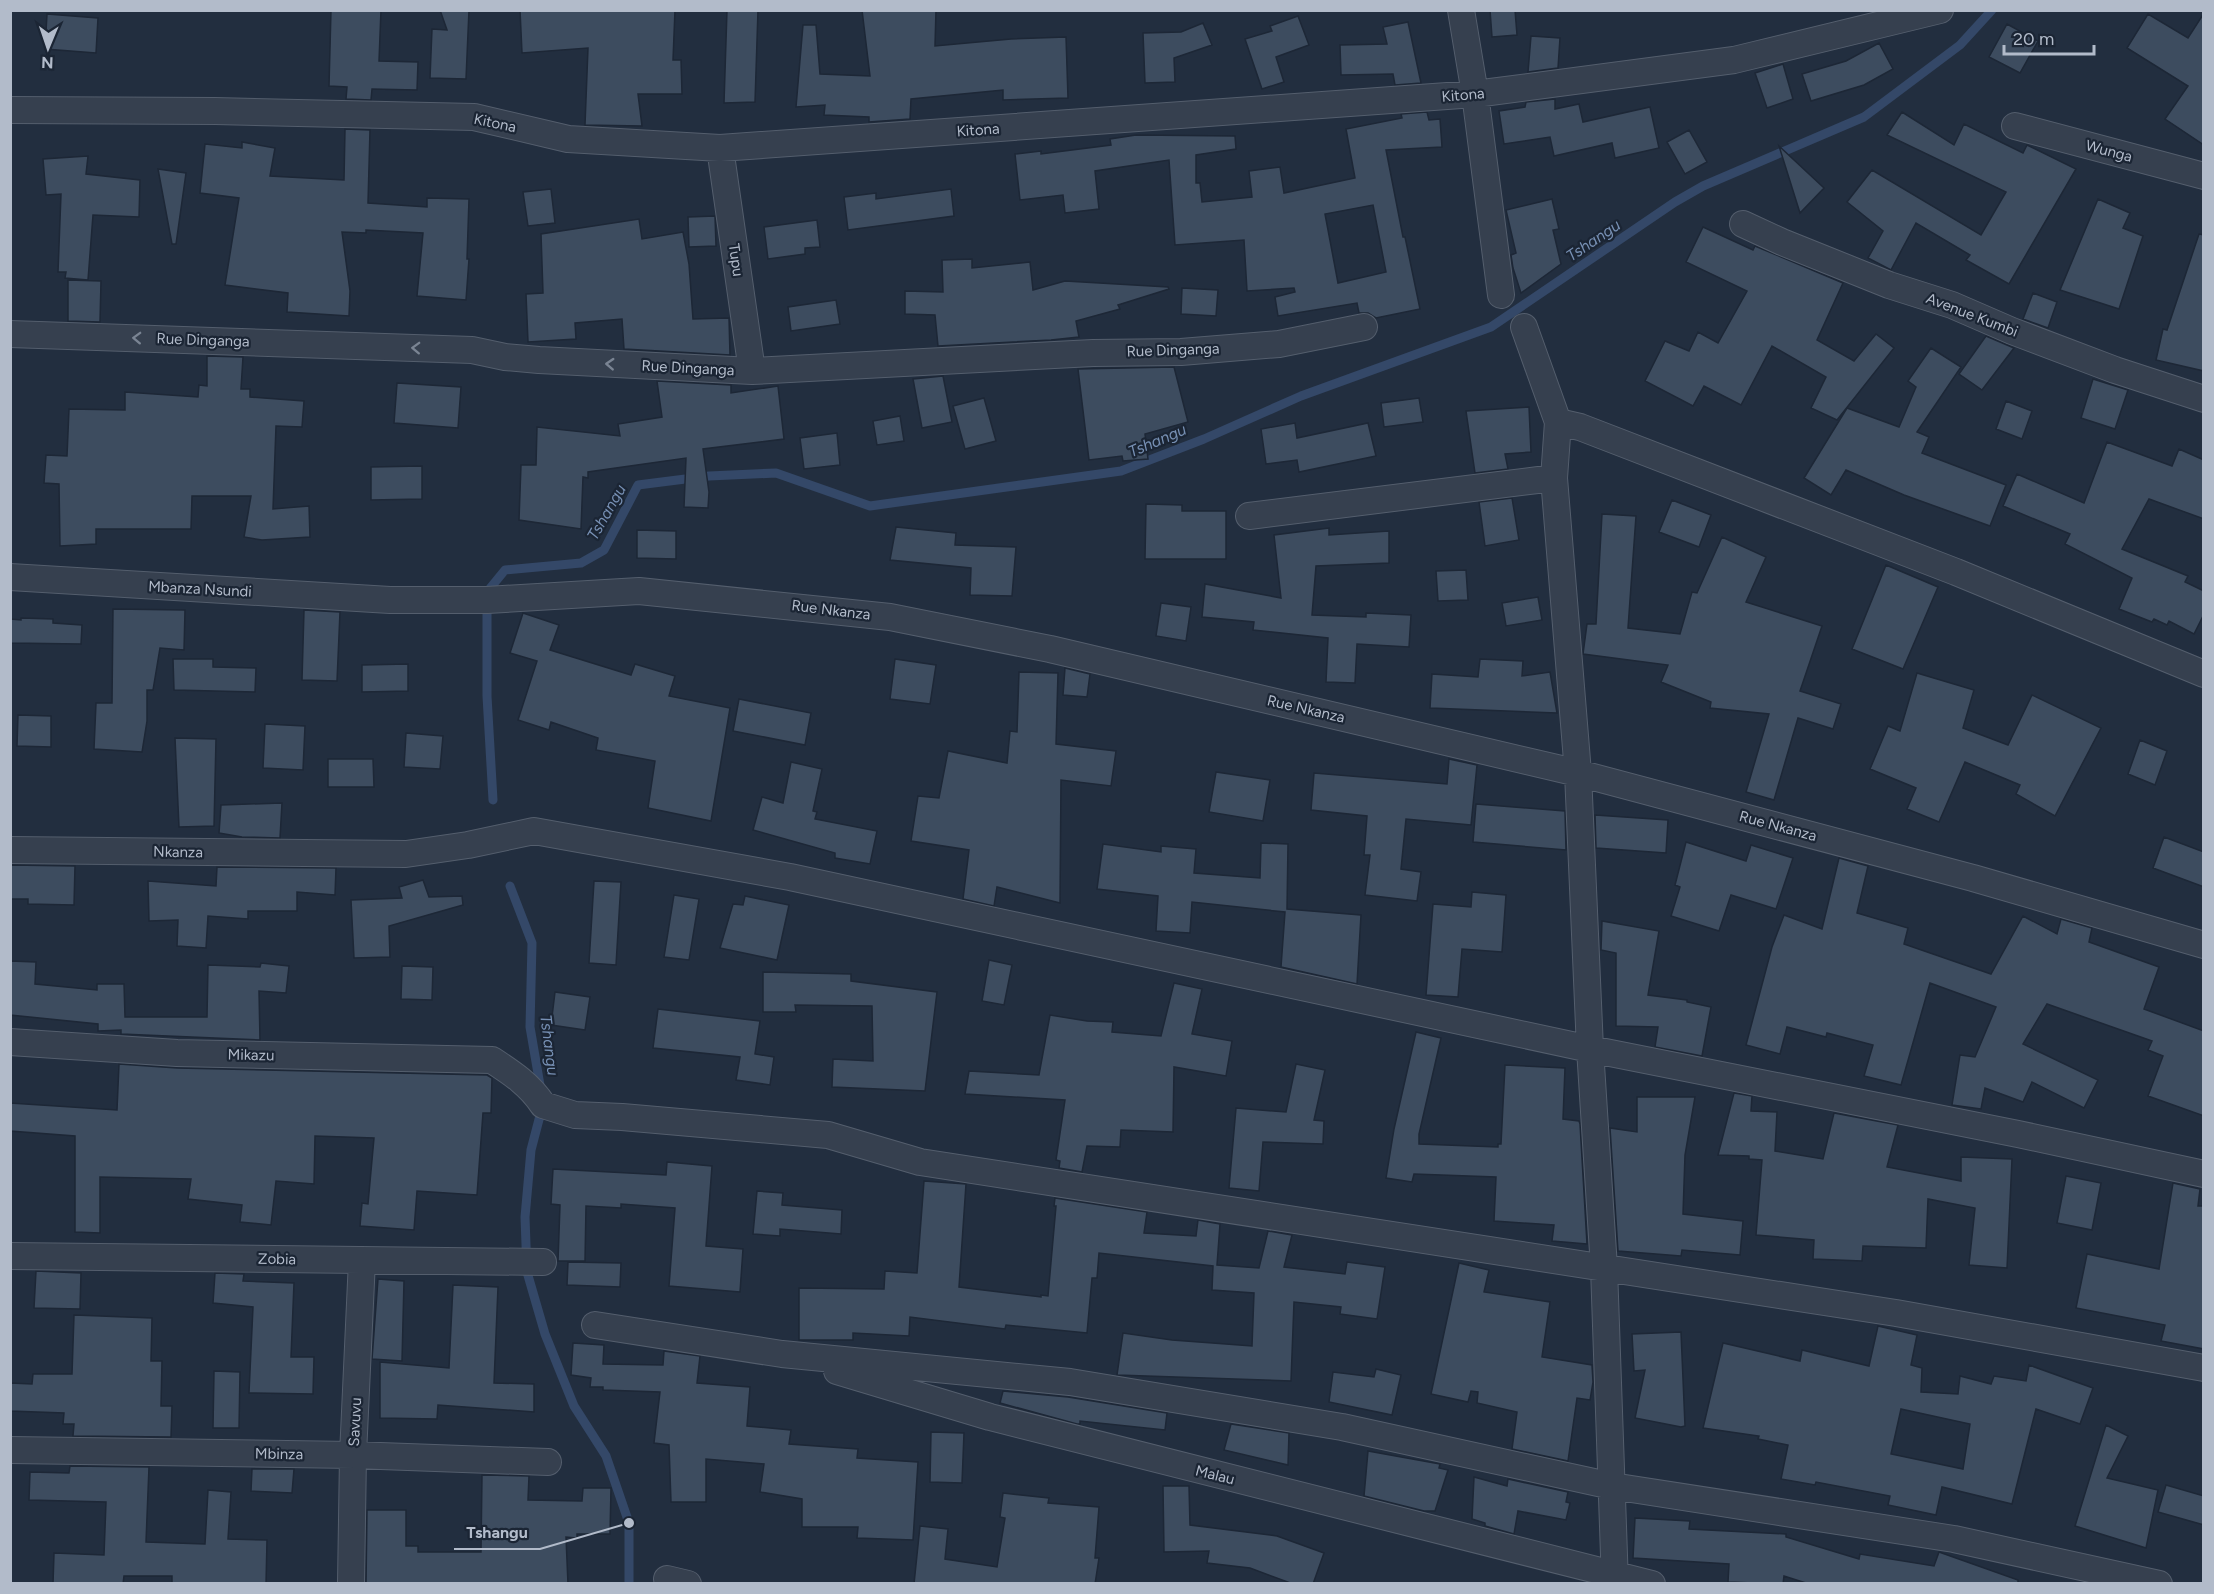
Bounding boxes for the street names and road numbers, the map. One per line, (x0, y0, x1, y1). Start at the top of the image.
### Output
street label: Kitona (1441, 84, 1485, 106)
street label: Kitona (472, 110, 518, 136)
street label: Kitona (956, 120, 1000, 140)
street label: Wunga (2084, 136, 2134, 166)
street label: Tupu (725, 242, 747, 278)
street label: Avenue Kumbi (1924, 289, 2020, 341)
street label: Rue Dinganga (156, 329, 250, 351)
street label: Rue Dinganga (1126, 339, 1220, 361)
street label: Rue Dinganga (641, 357, 735, 379)
street label: Mbanza Nsundi (148, 577, 252, 601)
street label: Rue Nkanza (790, 596, 872, 624)
street label: Rue Nkanza (1265, 691, 1347, 727)
street label: Rue Nkanza (1737, 807, 1819, 845)
street label: Nkanza (153, 843, 203, 861)
street label: Mikazu (228, 1046, 274, 1064)
street label: Zobia (258, 1250, 296, 1268)
street label: Savuvu (345, 1397, 365, 1447)
street label: Mbinza (255, 1445, 303, 1463)
street label: Malau (1194, 1461, 1236, 1489)

